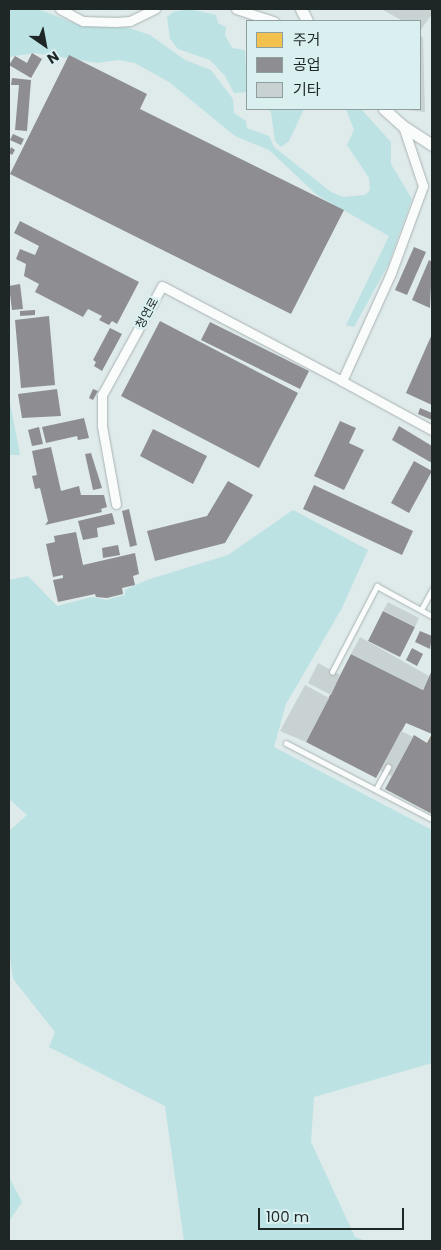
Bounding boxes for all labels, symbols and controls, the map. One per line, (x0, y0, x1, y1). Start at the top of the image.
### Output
north arrow (20, 20, 70, 70)
legend (246, 20, 421, 110)
text: 주거 (293, 29, 321, 50)
text: N (43, 46, 63, 69)
text: 공업 (293, 54, 321, 75)
text: 기타 (293, 79, 321, 100)
street label: 청연로 (133, 295, 161, 331)
scale bar (261, 1198, 407, 1230)
text: 100 m (266, 1206, 309, 1227)

